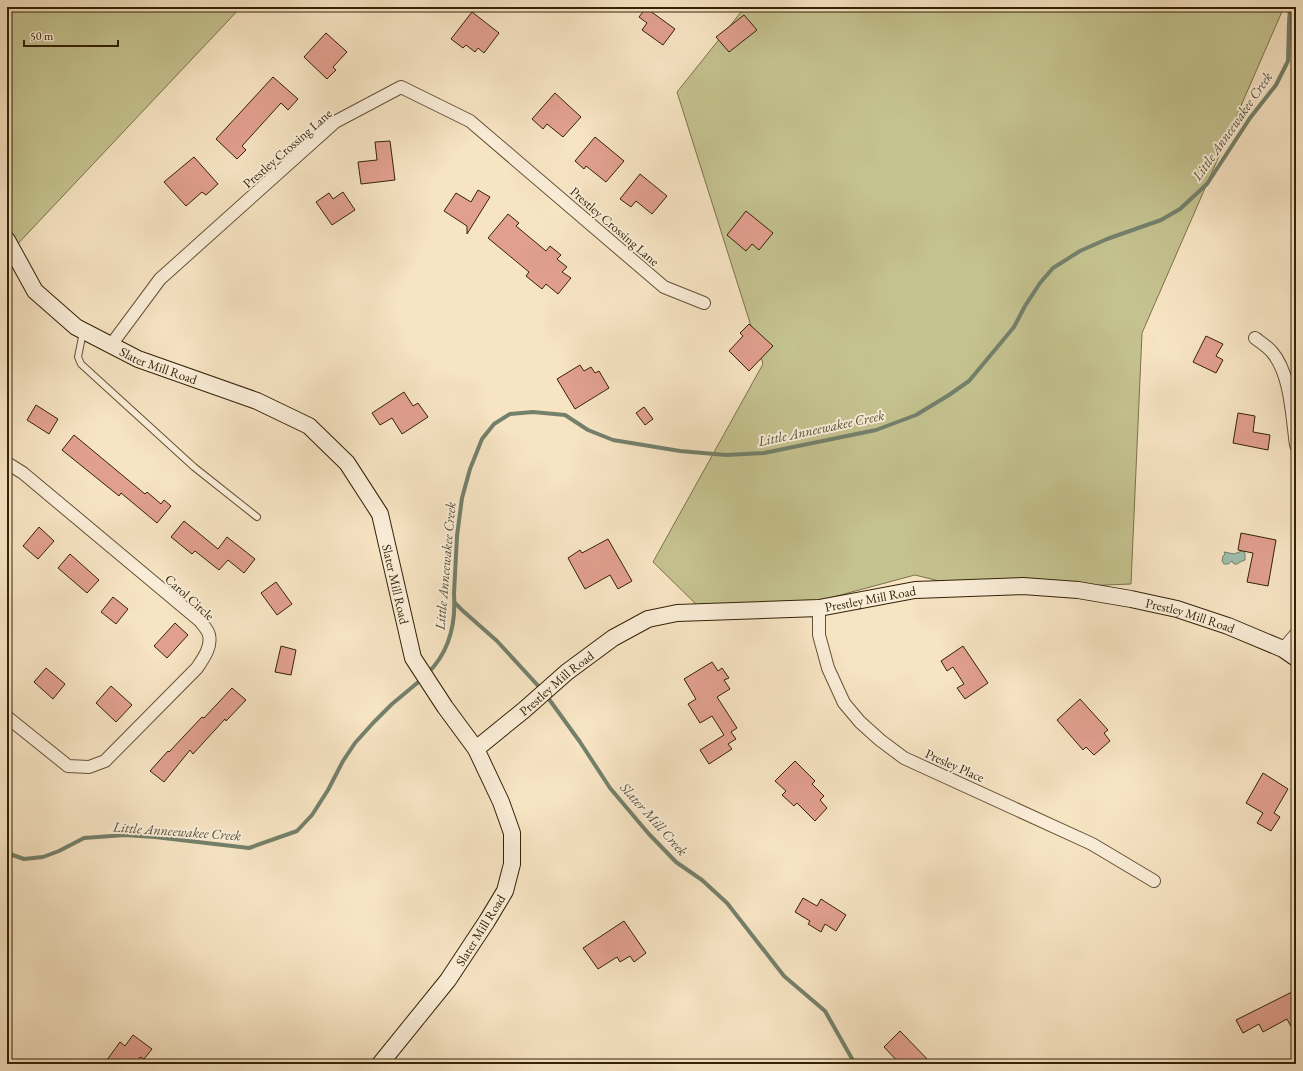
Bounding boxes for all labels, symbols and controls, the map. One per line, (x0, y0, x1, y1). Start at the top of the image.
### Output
scale bar (24, 22, 118, 48)
text: 50 m (30, 28, 54, 44)
water label: Little Anneewakee Creek (1187, 68, 1277, 185)
street label: Prestley Crossing Lane (239, 105, 335, 192)
street label: Prestley Crossing Lane (567, 183, 663, 270)
street label: Slater Mill Road (117, 343, 200, 388)
water label: Little Anneewakee Creek (755, 406, 886, 450)
water label: Little Anneewakee Creek (430, 501, 460, 632)
street label: Slater Mill Road (378, 542, 413, 626)
street label: Carol Circle (161, 571, 218, 624)
street label: Prestley Mill Road (823, 582, 918, 616)
street label: Prestley Mill Road (1144, 594, 1238, 637)
street label: Prestley Mill Road (516, 647, 598, 720)
street label: Presley Place (923, 745, 987, 786)
water label: Slater Mill Creek (616, 778, 692, 860)
water label: Little Anneewakee Creek (111, 817, 242, 845)
street label: Slater Mill Road (452, 891, 509, 969)

